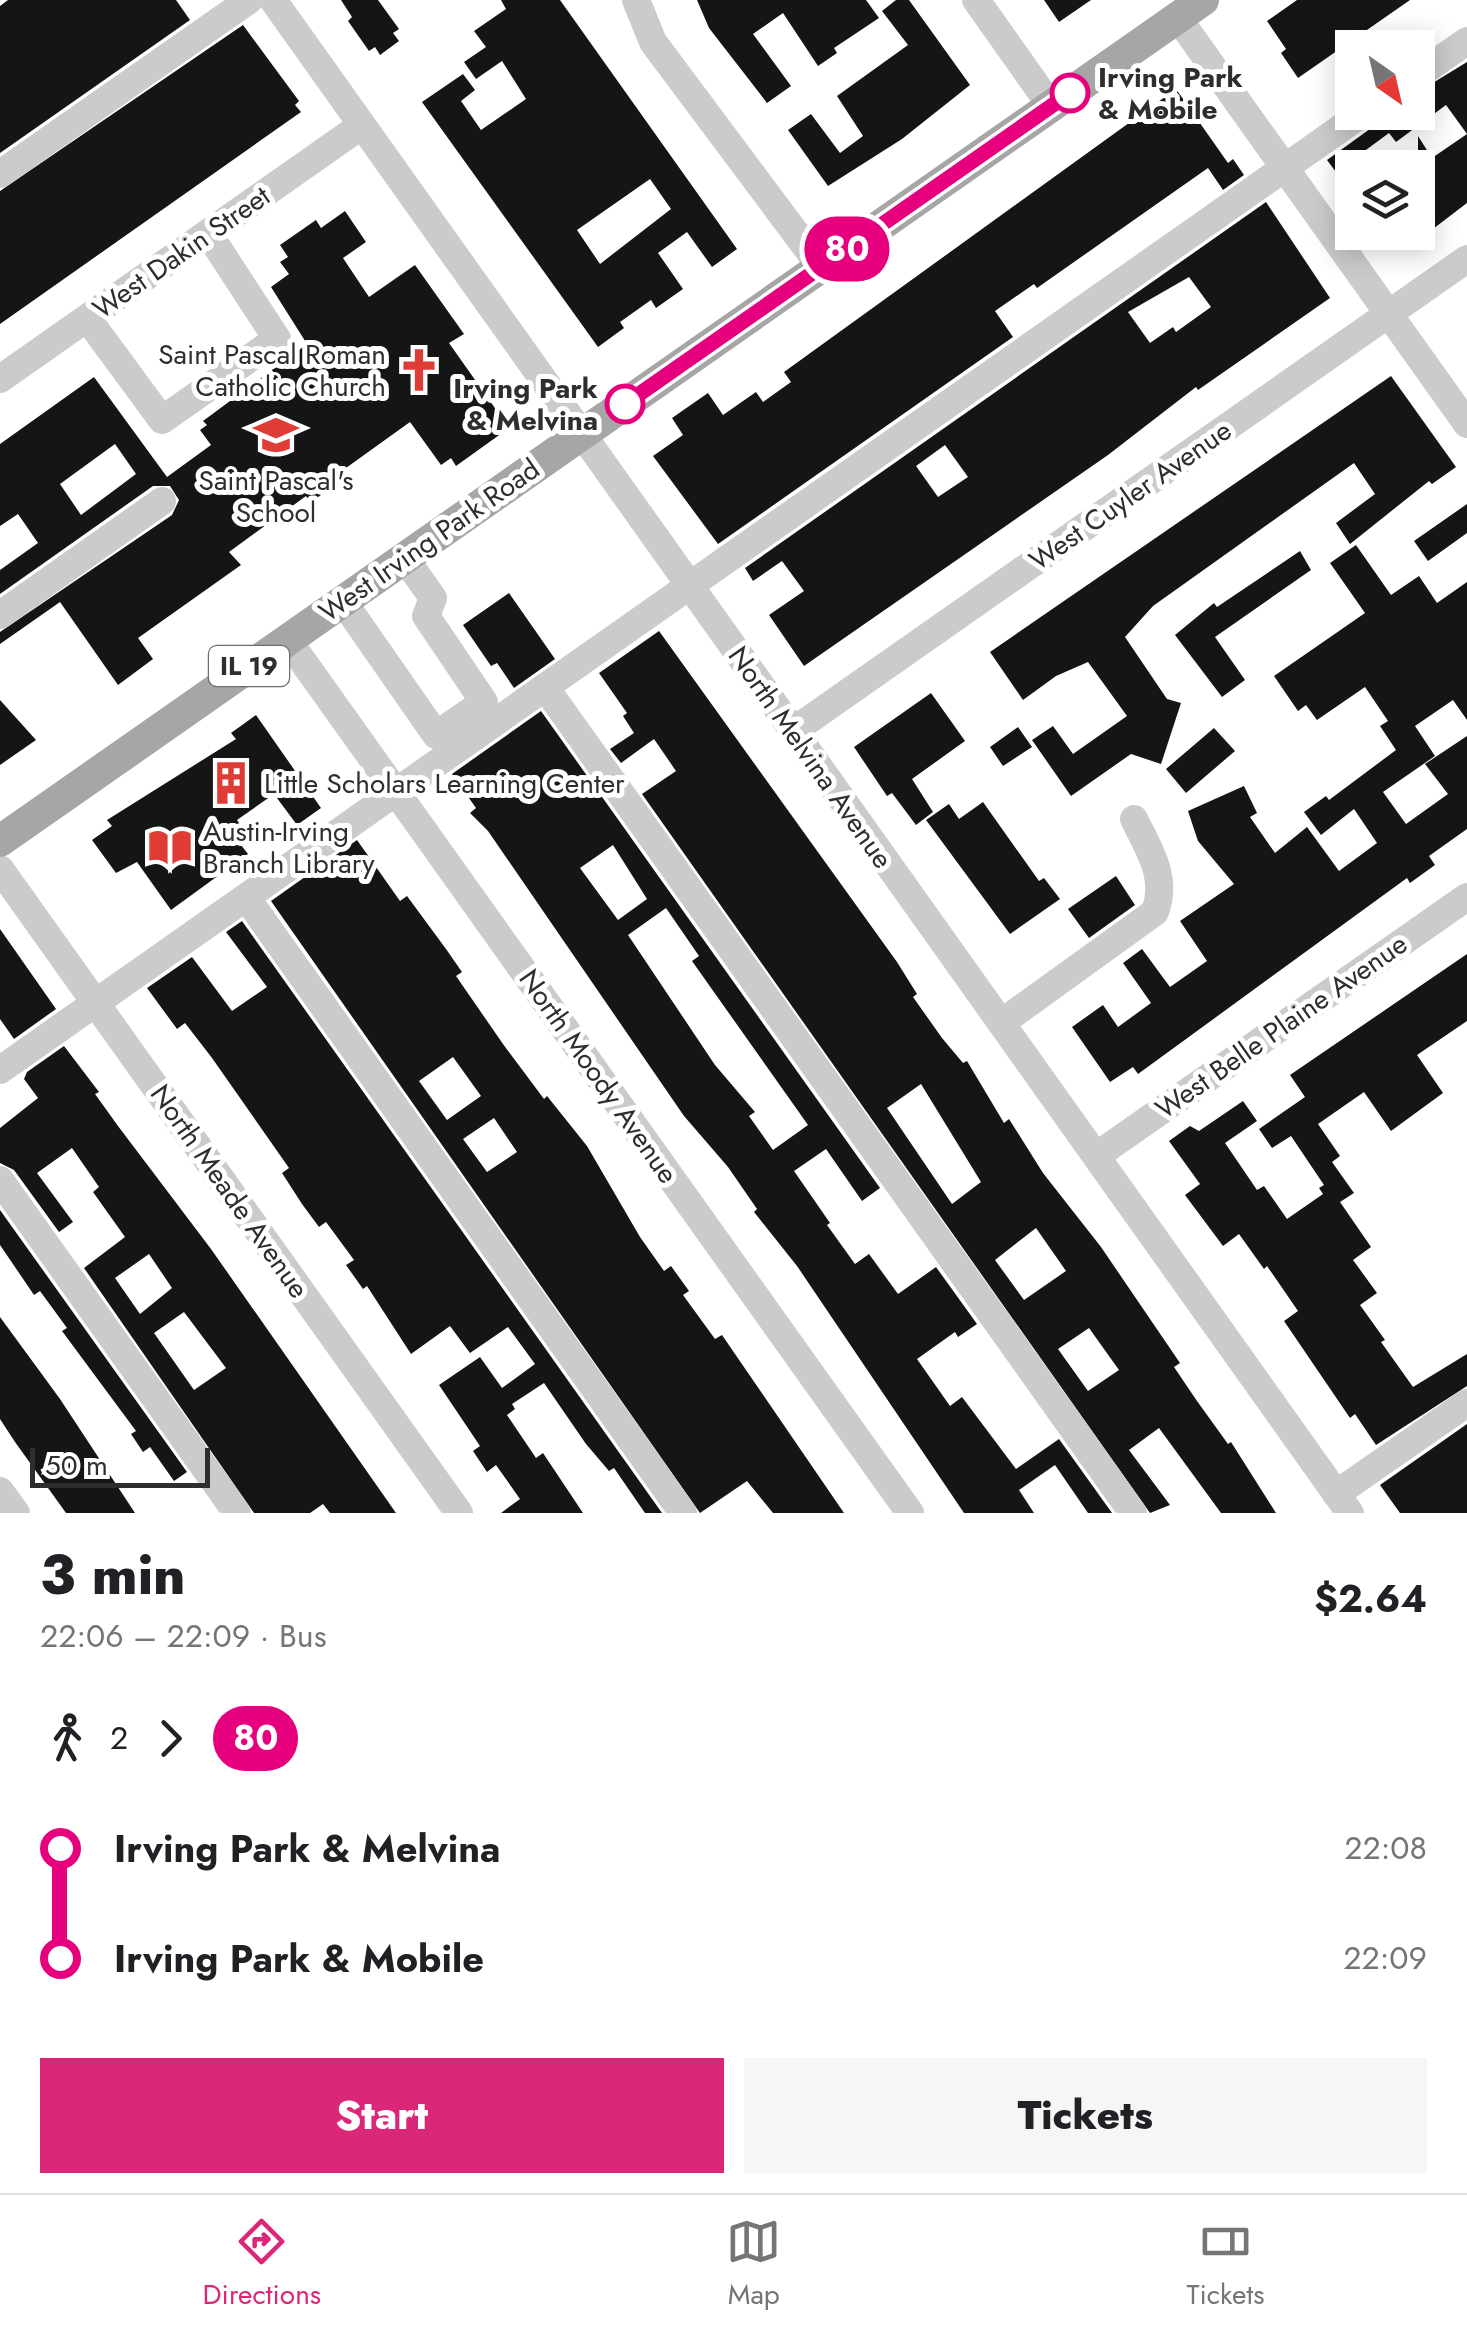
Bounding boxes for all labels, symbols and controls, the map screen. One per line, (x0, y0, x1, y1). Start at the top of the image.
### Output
north arrow (1335, 30, 1435, 130)
map controls (1335, 30, 1435, 250)
place label: Irving Park & Mobile (1098, 57, 1243, 130)
marker: Irving Park & Mobile (1051, 74, 1089, 112)
button: layers (1335, 150, 1435, 250)
street label: West Dakin Street (84, 176, 279, 329)
line badge: 80 (802, 216, 892, 282)
text: 80 (824, 224, 870, 274)
place label: Saint Pascal Roman Catholic Church (158, 334, 386, 407)
church icon: Saint Pascal Roman Catholic Church (395, 346, 443, 394)
place label: Irving Park & Melvina (453, 368, 598, 441)
marker: Irving Park & Melvina (606, 385, 644, 423)
street label: West Cuyler Avenue (1021, 410, 1240, 581)
school or university icon: Saint Pascal's School (252, 411, 300, 459)
street label: West Irving Park Road (311, 449, 548, 632)
place label: Saint Pascal's School (199, 460, 353, 533)
street label: North Melvina Avenue (718, 638, 903, 877)
road number: IL 19 (209, 646, 289, 686)
building icon: Little Scholars Learning Center (207, 759, 255, 807)
place label: Little Scholars Learning Center (264, 763, 625, 804)
place label: Austin-Irving Branch Library (203, 811, 375, 884)
library icon: Austin-Irving Branch Library (146, 823, 194, 871)
street label: West Belle Plaine Avenue (1147, 924, 1416, 1129)
street label: North Moody Avenue (509, 961, 688, 1192)
street label: North Meade Avenue (140, 1076, 319, 1307)
scale bar (30, 1443, 210, 1488)
text: 50 m (45, 1445, 108, 1486)
text: 3 min (40, 1535, 186, 1615)
text: $2.64 (1314, 1571, 1427, 1626)
text: 22:06 – 22:09 · Bus (40, 1613, 327, 1659)
icon: walk (40, 1711, 95, 1766)
icon: forward (143, 1711, 198, 1766)
text: 80 (233, 1713, 278, 1763)
text: 2 (110, 1715, 128, 1761)
text: Irving Park & Melvina (114, 1821, 501, 1876)
text: 22:08 (1344, 1825, 1427, 1871)
text: Irving Park & Mobile (114, 1931, 484, 1986)
text: 22:09 (1343, 1935, 1427, 1981)
button: Start (40, 2058, 724, 2173)
button: Tickets (744, 2058, 1427, 2173)
tab: Directions (203, 2214, 321, 2315)
tab: Map (726, 2214, 781, 2315)
tab: Tickets (1186, 2214, 1264, 2315)

